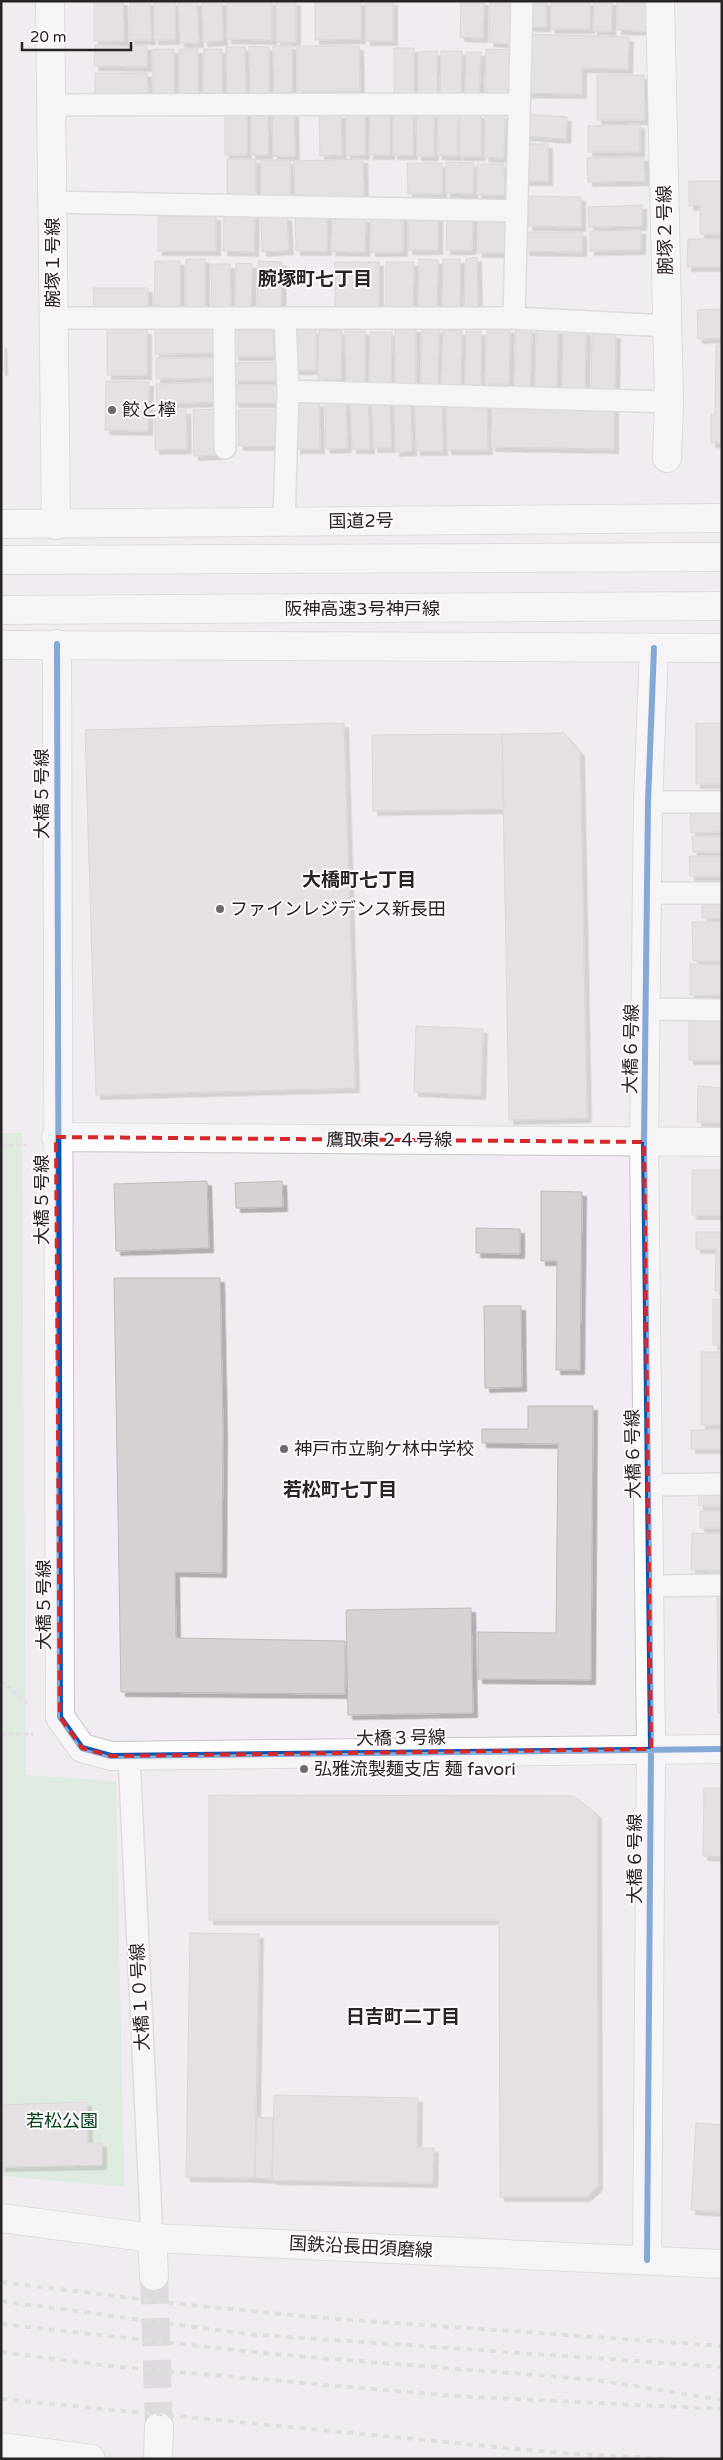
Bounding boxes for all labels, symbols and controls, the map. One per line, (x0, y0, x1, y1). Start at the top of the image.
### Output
scale bar (22, 20, 131, 52)
text: 20 m (30, 28, 67, 46)
street label: 腕塚２号線 (653, 185, 677, 275)
street label: 腕塚１号線 (42, 218, 64, 308)
district label: 腕塚町七丁目 (258, 268, 372, 290)
place label: 餃と檸 (122, 399, 176, 421)
marker: 餃と檸 (106, 404, 118, 416)
street label: 国道2号 (328, 509, 394, 533)
street label: 阪神高速3号神戸線 (284, 598, 440, 620)
street label: 大橋５号線 (31, 749, 53, 839)
district label: 大橋町七丁目 (302, 869, 416, 891)
place label: ファインレジデンス新長田 (230, 898, 446, 920)
marker: ファインレジデンス新長田 (214, 903, 226, 915)
street label: 大橋６号線 (619, 1004, 643, 1094)
street label: 鷹取東２４号線 (326, 1129, 452, 1151)
street label: 大橋５号線 (31, 1155, 53, 1245)
street label: 大橋６号線 (621, 1409, 645, 1499)
place label: 神戸市立駒ケ林中学校 (294, 1438, 474, 1460)
marker: 神戸市立駒ケ林中学校 (278, 1443, 290, 1455)
district label: 若松町七丁目 (283, 1479, 397, 1501)
street label: 大橋５号線 (33, 1560, 55, 1650)
street label: 大橋３号線 (356, 1726, 446, 1750)
place label: 弘雅流製麺支店 麺 favori (314, 1758, 516, 1780)
marker: 弘雅流製麺支店 麺 favori (298, 1763, 310, 1775)
street label: 大橋６号線 (624, 1814, 646, 1904)
street label: 大橋１０号線 (126, 1942, 154, 2052)
district label: 日吉町二丁目 (346, 2006, 460, 2028)
park label: 若松公園 (26, 2110, 98, 2132)
street label: 国鉄沿長田須磨線 (289, 2232, 433, 2262)

